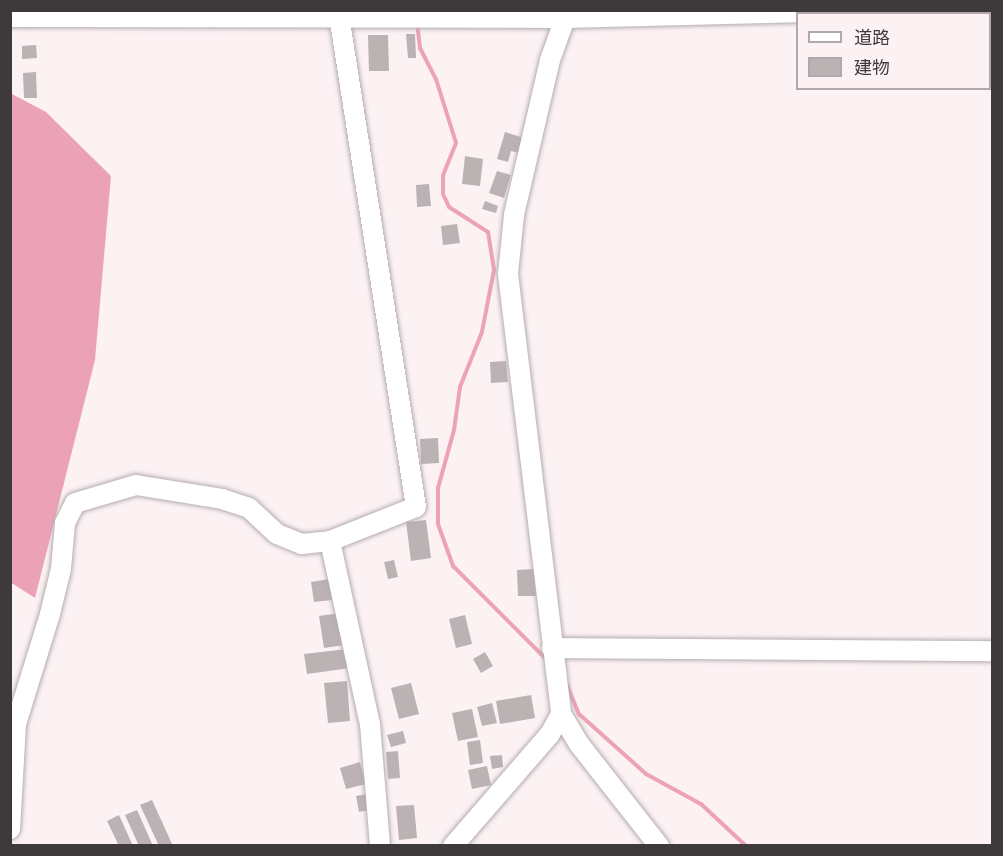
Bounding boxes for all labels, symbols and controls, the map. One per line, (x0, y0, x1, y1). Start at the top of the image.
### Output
legend (796, 12, 991, 90)
text: 道路 (854, 28, 890, 51)
text: 建物 (854, 58, 890, 81)

